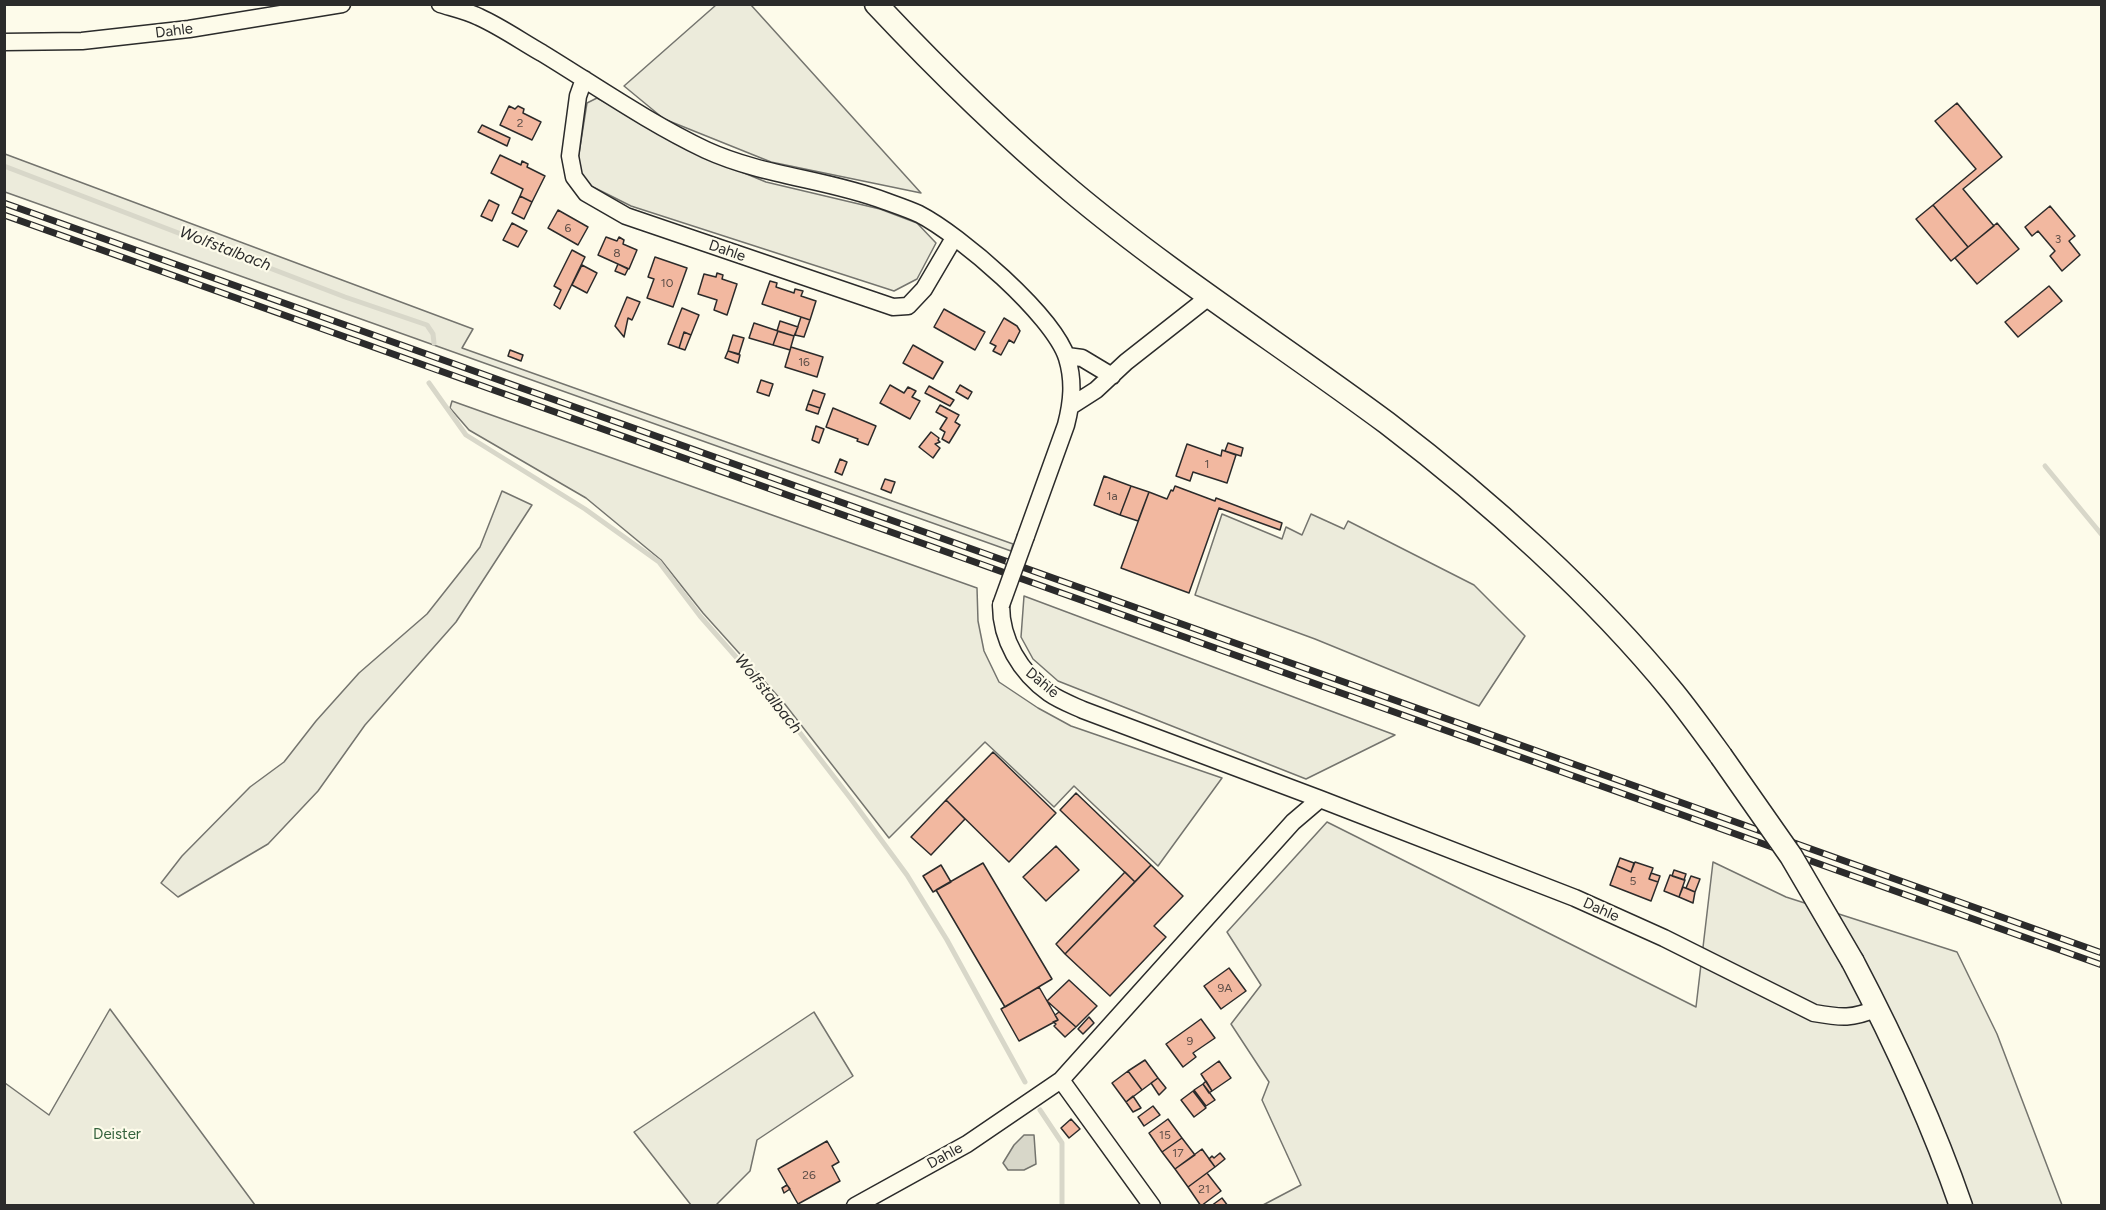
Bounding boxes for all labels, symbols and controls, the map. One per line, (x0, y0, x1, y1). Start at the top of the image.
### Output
street label: Dahle (154, 20, 194, 42)
house number: 2 (517, 116, 523, 130)
house number: 6 (565, 221, 571, 235)
water label: Wolfstalbach (177, 223, 273, 275)
house number: 3 (2055, 232, 2061, 246)
street label: Dahle (706, 236, 748, 266)
house number: 8 (613, 246, 621, 260)
house number: 10 (661, 276, 673, 290)
house number: 16 (798, 355, 810, 369)
house number: 1 (1205, 457, 1209, 471)
house number: 1a (1106, 489, 1118, 503)
water label: Wolfstalbach (730, 650, 806, 738)
street label: Dahle (1022, 664, 1062, 702)
house number: 5 (1630, 874, 1636, 888)
street label: Dahle (1580, 894, 1622, 926)
house number: 9A (1218, 981, 1232, 995)
house number: 9 (1187, 1034, 1193, 1048)
park label: Deister (93, 1126, 141, 1144)
house number: 15 (1159, 1128, 1171, 1142)
street label: Dahle (924, 1139, 966, 1173)
house number: 17 (1172, 1146, 1184, 1160)
house number: 26 (802, 1168, 816, 1182)
house number: 21 (1198, 1182, 1210, 1196)

